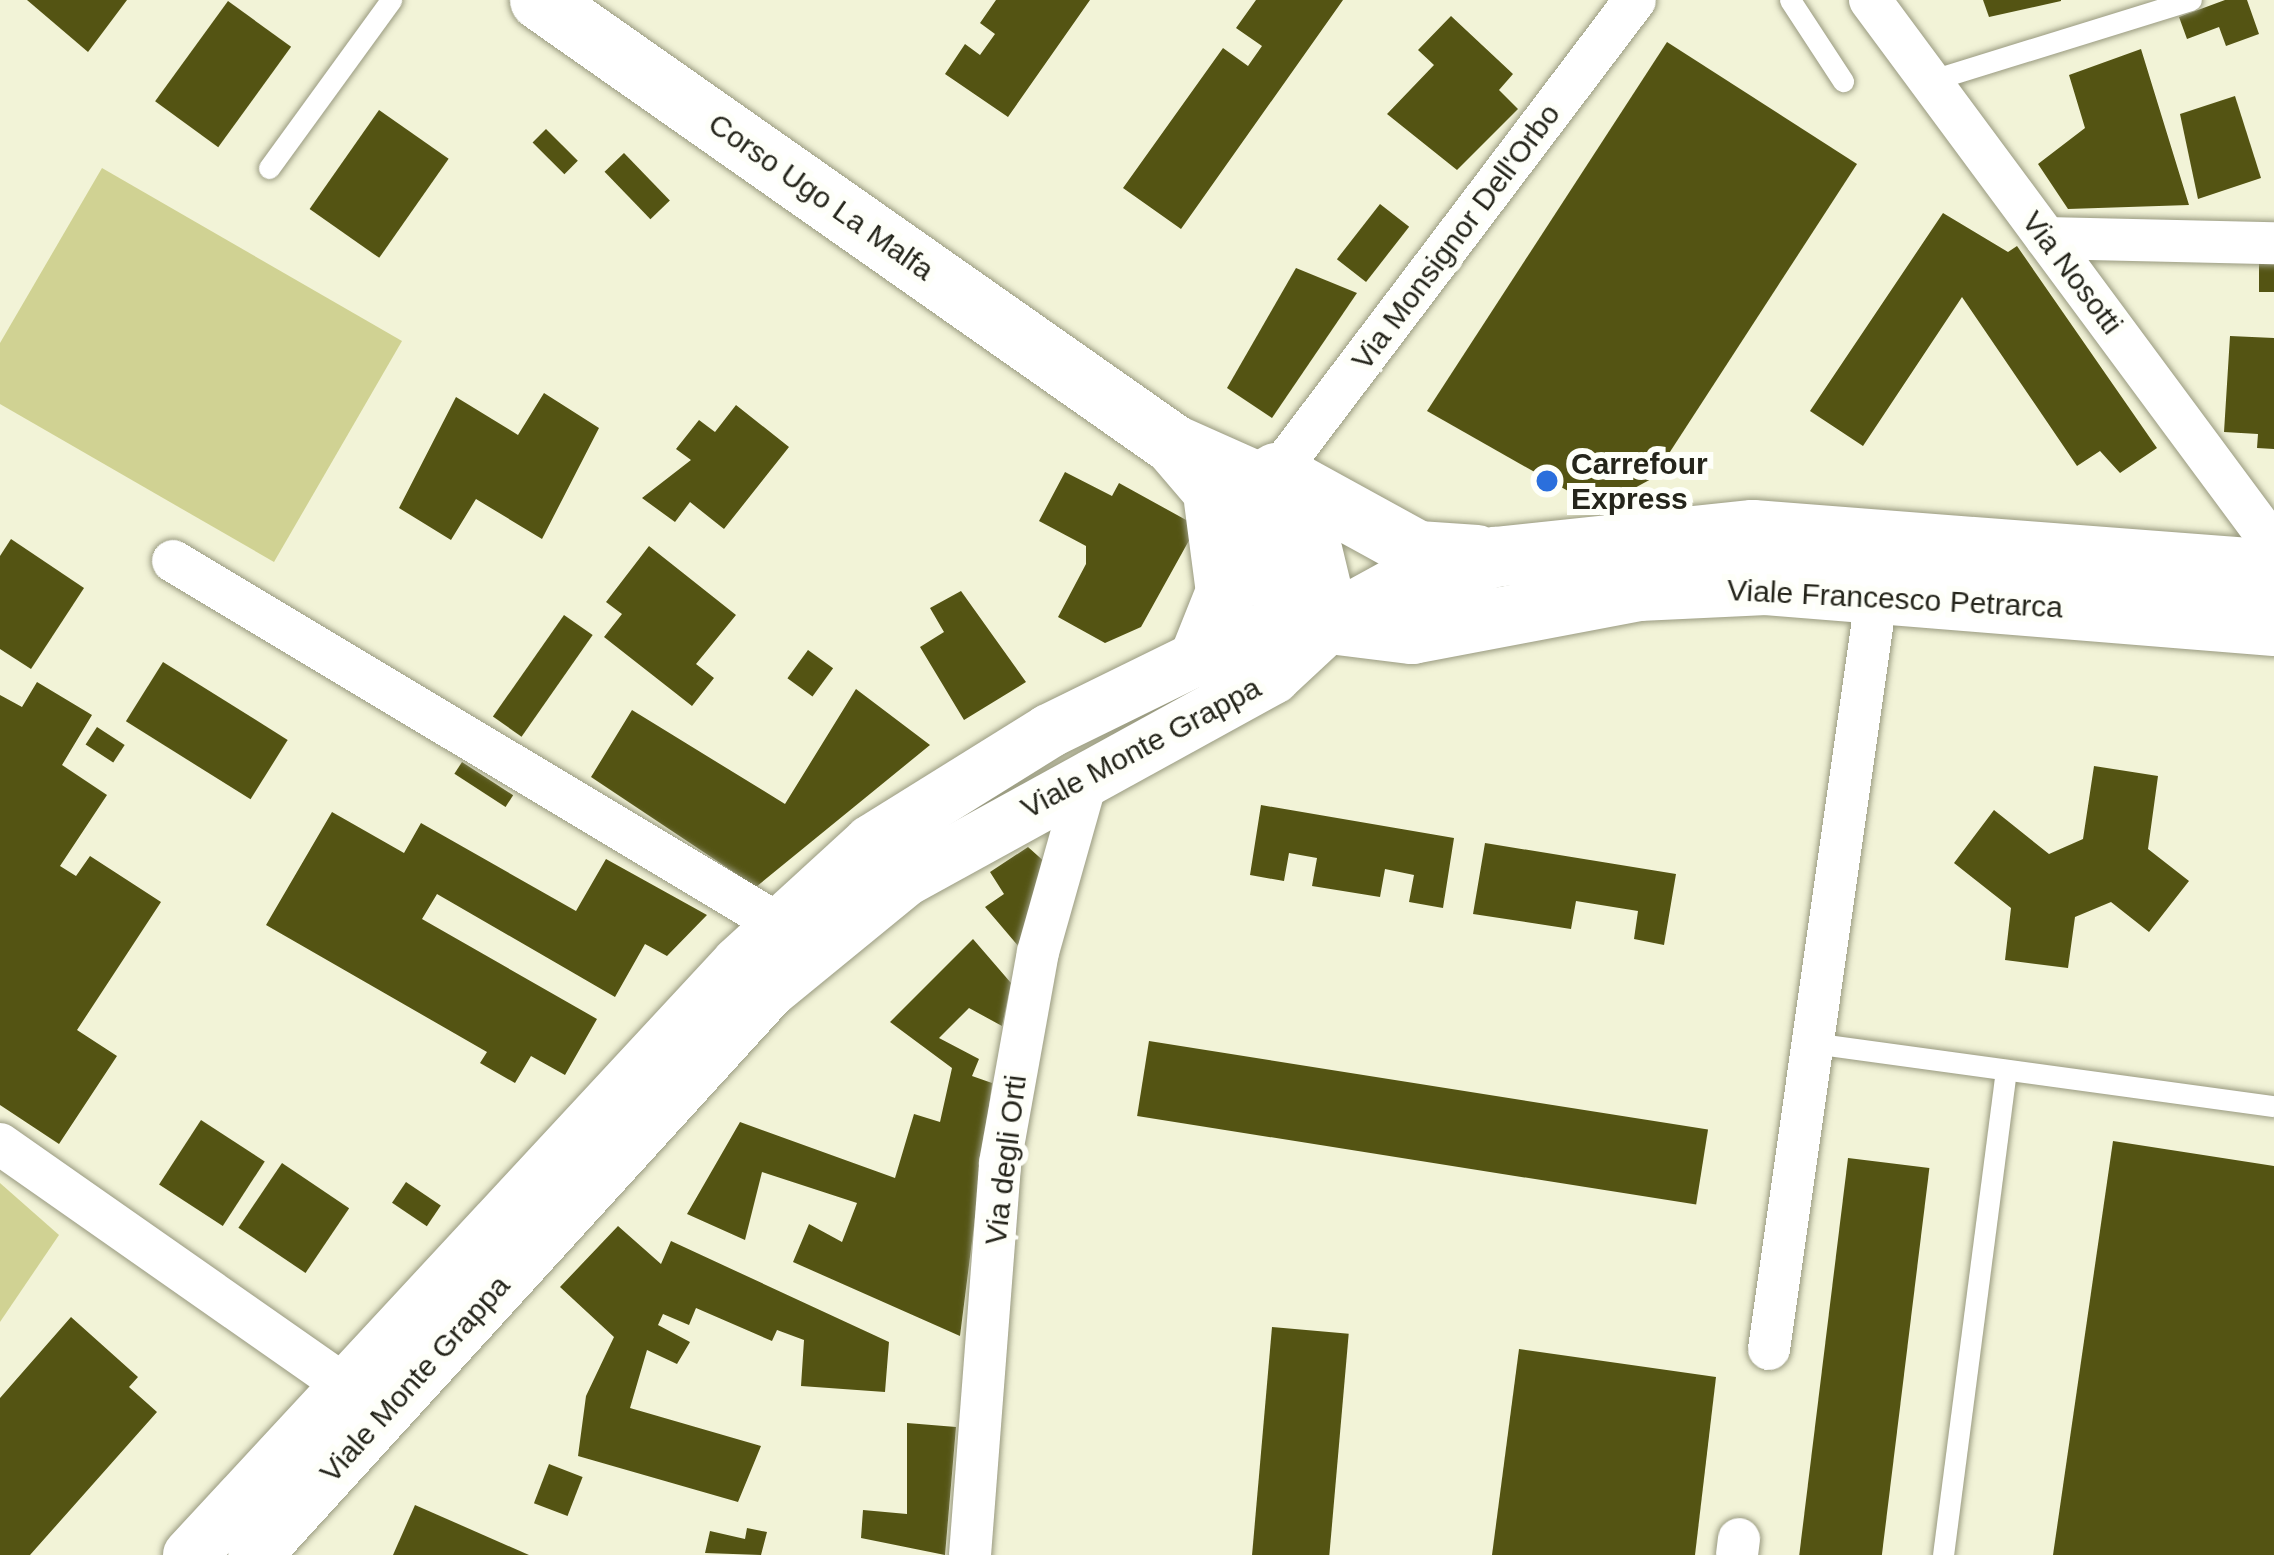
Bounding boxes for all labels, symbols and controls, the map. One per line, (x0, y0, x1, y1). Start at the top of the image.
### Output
street label: Via Monsignor Dell'Orbo (1344, 97, 1568, 377)
street label: Corso Ugo La Malfa (701, 106, 941, 288)
street label: Via Nosotti (2014, 204, 2130, 342)
place label: Carrefour Express (1571, 446, 1708, 516)
marker: Carrefour Express (1534, 468, 1560, 494)
street label: Viale Francesco Petrarca (1726, 572, 2064, 626)
street label: Viale Monte Grappa (1015, 670, 1267, 826)
street label: Via degli Orti (978, 1073, 1034, 1247)
street label: Viale Monte Grappa (313, 1268, 517, 1490)

